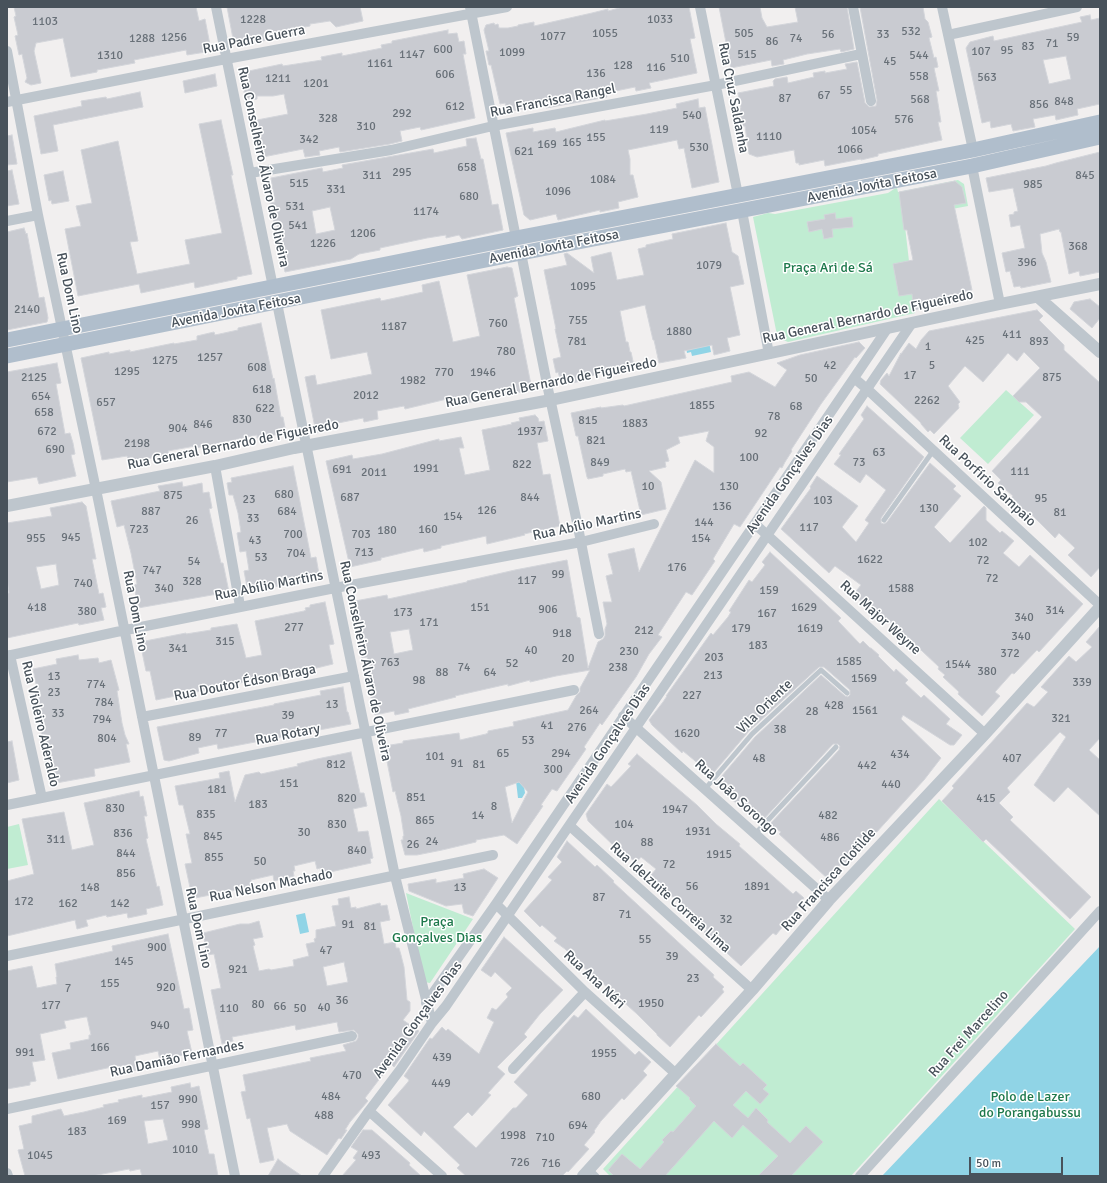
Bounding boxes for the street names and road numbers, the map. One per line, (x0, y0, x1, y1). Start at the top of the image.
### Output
street label: Rua Padre Guerra (201, 22, 307, 58)
street label: Rua Cruz Saldanha (714, 41, 752, 155)
street label: Rua Conselheiro Álvaro de Oliveira (233, 65, 293, 269)
street label: Rua Francisca Rangel (489, 81, 617, 121)
street label: Avenida Jovita Feitosa (806, 165, 938, 207)
street label: Avenida Jovita Feitosa (488, 226, 620, 268)
street label: Rua Dom Lino (52, 251, 86, 335)
street label: Rua General Bernardo de Figueiredo (761, 286, 975, 348)
street label: Avenida Jovita Feitosa (170, 290, 302, 332)
street label: Rua General Bernardo de Figueiredo (444, 354, 658, 412)
street label: Avenida Gonçalves Dias (743, 413, 837, 537)
street label: Rua General Bernardo de Figueiredo (126, 416, 340, 474)
street label: Rua Porfírio Sampaio (935, 432, 1039, 530)
street label: Rua Abílio Martins (531, 505, 643, 545)
street label: Rua Conselheiro Álvaro de Oliveira (335, 559, 395, 763)
street label: Rua Abílio Martins (213, 567, 325, 605)
street label: Rua Dom Lino (119, 569, 151, 653)
street label: Rua Major Weyne (836, 577, 924, 659)
street label: Rua Violeiro Aderaldo (17, 659, 63, 789)
street label: Rua Doutor Édson Braga (173, 661, 317, 705)
street label: Vila Oriente (734, 676, 796, 738)
street label: Avenida Gonçalves Dias (562, 681, 654, 807)
street label: Rua Rotary (254, 721, 322, 749)
street label: Rua João Sorongo (691, 756, 781, 840)
street label: Rua Francisca Clotilde (778, 825, 880, 935)
street label: Rua Idelzuite Correia Lima (606, 839, 734, 957)
street label: Rua Nelson Machado (208, 866, 334, 906)
street label: Rua Dom Lino (181, 886, 215, 970)
street label: Rua Ana Néri (560, 947, 628, 1013)
street label: Avenida Gonçalves Dias (370, 958, 466, 1082)
street label: Rua Frei Marcelino (926, 987, 1012, 1081)
street label: Rua Damião Fernandes (109, 1037, 245, 1081)

